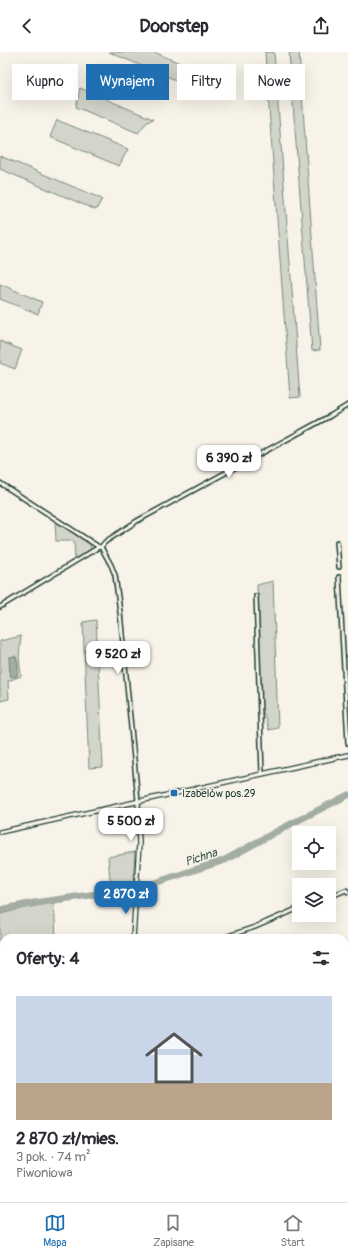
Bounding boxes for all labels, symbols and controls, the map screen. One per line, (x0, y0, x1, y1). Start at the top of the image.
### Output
icon: back (16, 15, 38, 37)
text: Doorstep (139, 15, 209, 38)
icon: share (310, 15, 332, 37)
chip: Kupno (12, 64, 78, 100)
chip: Wynajem (86, 64, 169, 100)
chip: Filtry (177, 64, 236, 100)
chip: Nowe (244, 64, 305, 100)
pin: 6 390 zł (188, 445, 270, 479)
text: 6 390 zł (206, 450, 252, 466)
pin: 9 520 zł (77, 641, 159, 675)
text: 9 520 zł (95, 646, 141, 662)
place label: Izabelów pos.29 (182, 787, 256, 800)
marker: Izabelów pos.29 (169, 788, 179, 798)
pin: 5 500 zł (90, 808, 172, 842)
text: 5 500 zł (107, 813, 155, 829)
map controls (292, 826, 336, 922)
button: locate (292, 826, 336, 870)
water label: Pichna (183, 845, 220, 870)
button: layers (292, 878, 336, 922)
pin: 2 870 zł (85, 881, 167, 915)
text: 2 870 zł (103, 886, 149, 902)
icon: filters (310, 947, 332, 969)
text: Oferty: 4 (16, 948, 79, 969)
icon: home (138, 1022, 210, 1094)
text: 2 870 zł/mies. (16, 1128, 119, 1149)
text: 3 pok. · 74 m² (16, 1149, 91, 1165)
text: Piwoniowa (16, 1165, 72, 1181)
tab: Mapa (43, 1212, 67, 1249)
tab: Zapisane (153, 1212, 194, 1249)
tab: Start (280, 1212, 305, 1249)

